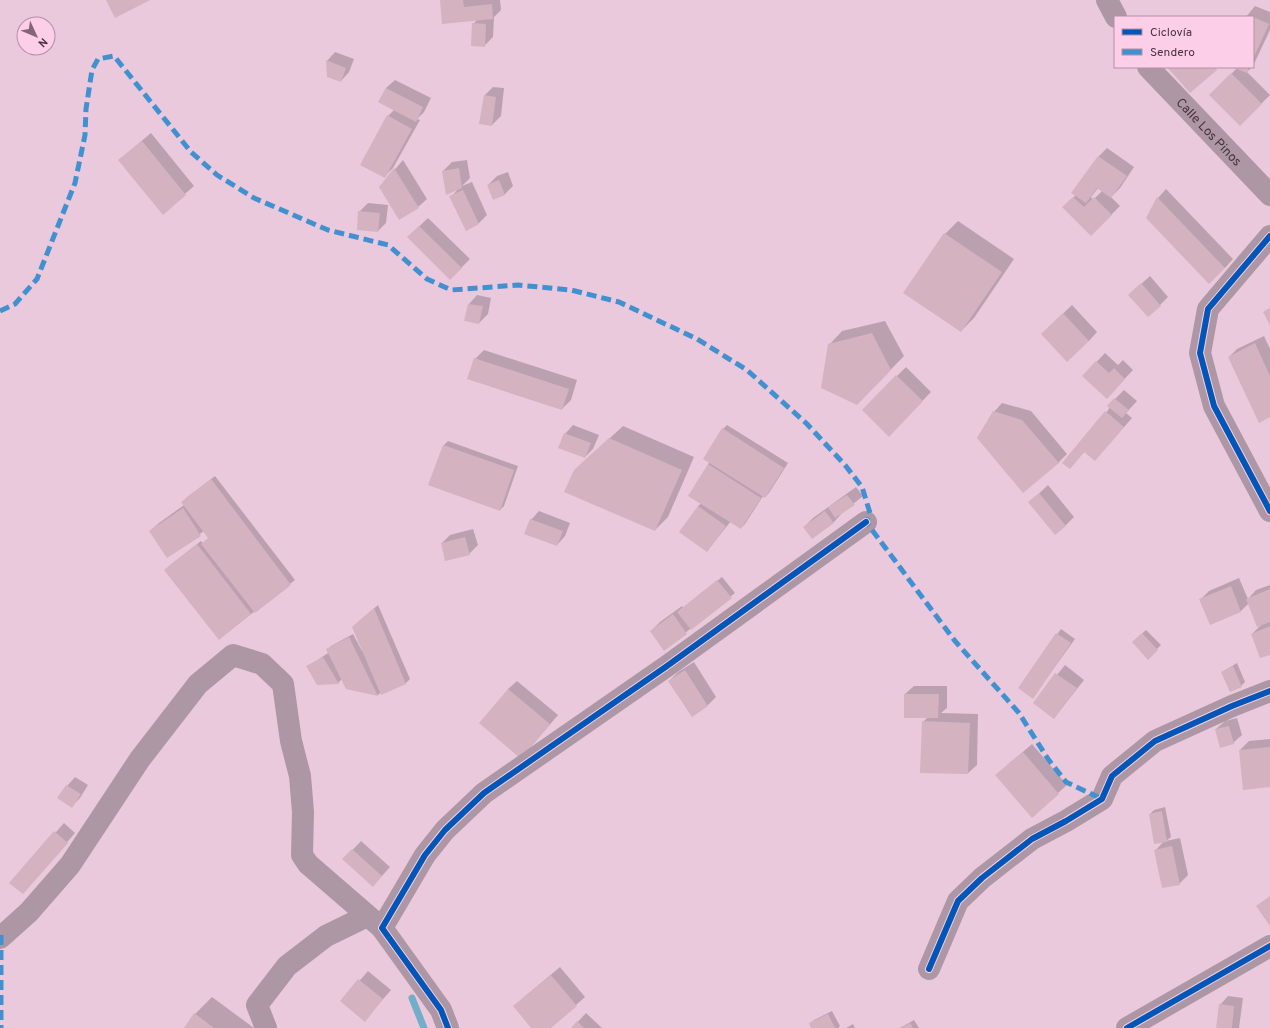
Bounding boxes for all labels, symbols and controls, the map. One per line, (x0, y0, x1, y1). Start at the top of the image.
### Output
north arrow (16, 16, 56, 56)
legend (1114, 16, 1254, 68)
text: Ciclovía (1150, 25, 1192, 41)
text: N (35, 35, 50, 50)
text: Sendero (1150, 45, 1195, 61)
street label: Calle Los Pinos (1172, 95, 1244, 170)

